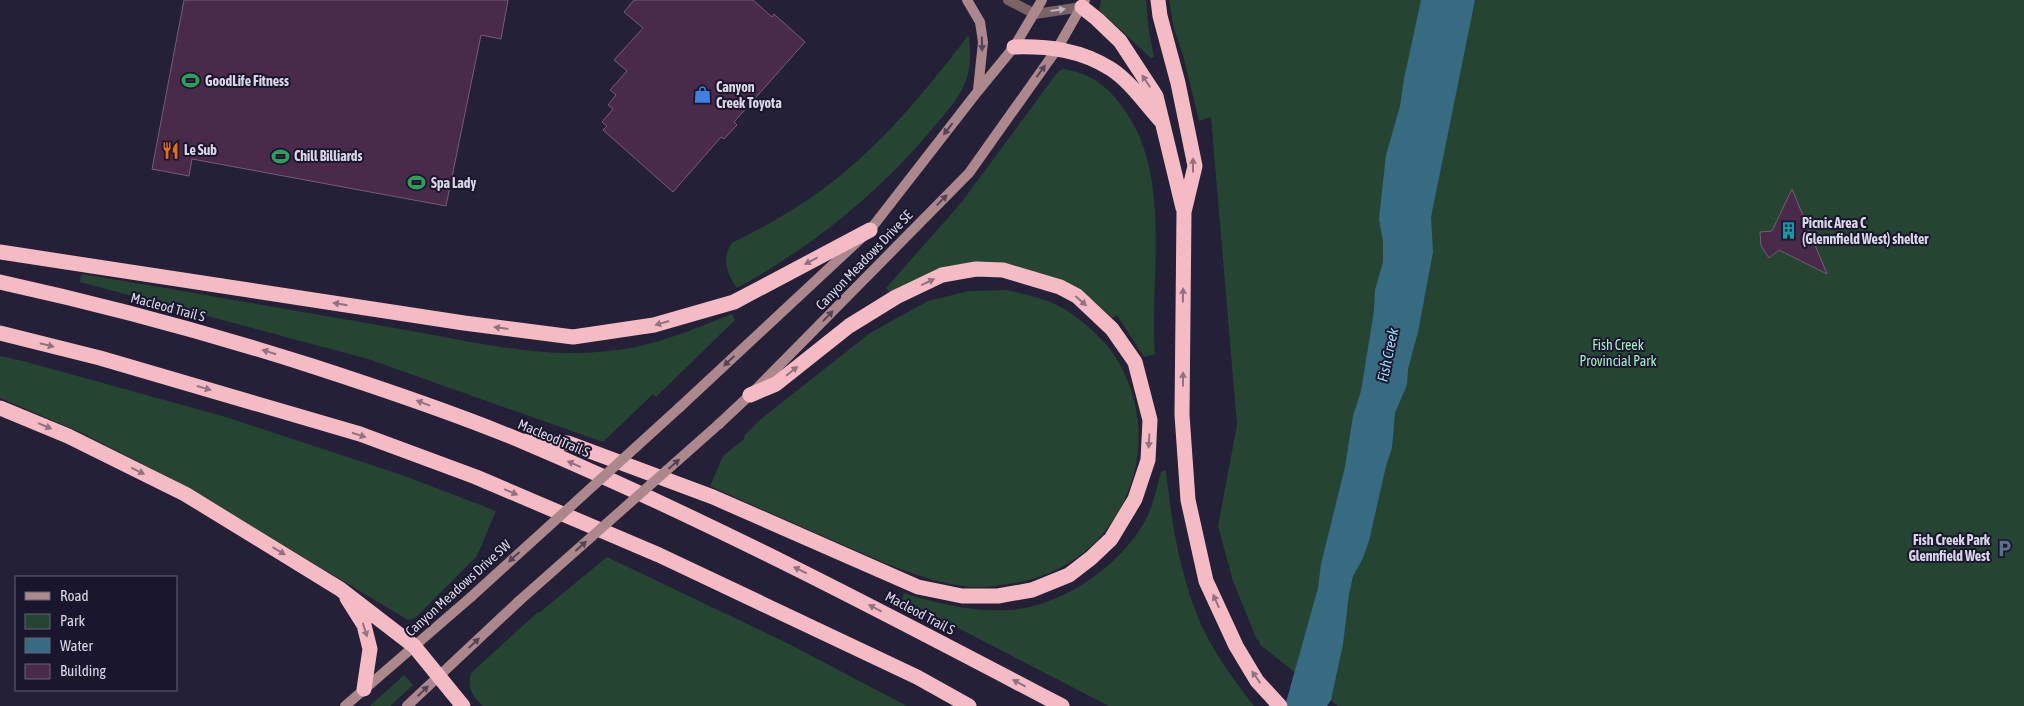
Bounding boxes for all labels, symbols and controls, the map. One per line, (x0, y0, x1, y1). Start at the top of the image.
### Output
one-way arrow (1051, 6, 1067, 14)
one-way arrow (978, 36, 986, 52)
one-way arrow (1036, 64, 1046, 78)
sports icon: GoodLife Fitness (181, 71, 201, 91)
place label: GoodLife Fitness (205, 73, 289, 89)
one-way arrow (1141, 74, 1151, 88)
place label: Canyon Creek Toyota (716, 79, 782, 111)
shop icon: Canyon Creek Toyota (692, 85, 712, 105)
one-way arrow (942, 122, 953, 135)
restaurant icon: Le Sub (160, 140, 180, 160)
place label: Le Sub (184, 142, 217, 158)
sports icon: Chill Billiards (270, 146, 290, 166)
place label: Chill Billiards (294, 148, 362, 164)
one-way arrow (1189, 156, 1197, 172)
sports icon: Spa Lady (407, 173, 427, 193)
place label: Spa Lady (431, 175, 477, 191)
one-way arrow (936, 194, 948, 206)
street label: Canyon Meadows Drive SE (812, 207, 916, 313)
place label: Picnic Area C (Glennfield West) shelter (1802, 215, 1929, 247)
building icon: Picnic Area C (Glennfield West) shelter (1778, 221, 1798, 241)
one-way arrow (804, 257, 818, 265)
one-way arrow (921, 278, 935, 286)
one-way arrow (1179, 287, 1187, 303)
street label: Macleod Trail S (129, 289, 207, 325)
one-way arrow (1075, 295, 1088, 306)
one-way arrow (332, 300, 348, 308)
one-way arrow (822, 310, 834, 322)
one-way arrow (654, 319, 669, 327)
one-way arrow (493, 324, 509, 332)
water label: Fish Creek (1374, 326, 1402, 383)
park label: Fish Creek Provincial Park (1579, 337, 1657, 369)
one-way arrow (40, 341, 55, 349)
one-way arrow (261, 348, 276, 356)
one-way arrow (723, 355, 735, 367)
one-way arrow (785, 365, 798, 376)
one-way arrow (1179, 371, 1187, 387)
one-way arrow (196, 385, 211, 393)
one-way arrow (415, 399, 430, 407)
street label: Macleod Trail S (516, 416, 592, 460)
one-way arrow (38, 423, 52, 431)
one-way arrow (352, 431, 367, 439)
one-way arrow (1144, 433, 1152, 449)
one-way arrow (668, 458, 680, 470)
one-way arrow (567, 460, 581, 468)
one-way arrow (131, 467, 145, 475)
one-way arrow (504, 489, 518, 497)
place label: Fish Creek Park Glennfield West (1908, 532, 1991, 564)
street label: Canyon Meadows Drive SW (402, 536, 515, 640)
parking icon: Fish Creek Park Glennfield West (1994, 538, 2014, 558)
one-way arrow (575, 540, 587, 552)
one-way arrow (272, 547, 285, 556)
one-way arrow (508, 551, 520, 563)
one-way arrow (793, 566, 807, 574)
legend (15, 576, 178, 691)
text: Road (60, 587, 89, 604)
street label: Macleod Trail S (882, 588, 958, 638)
one-way arrow (1211, 594, 1219, 608)
one-way arrow (868, 604, 882, 612)
text: Park (60, 612, 85, 629)
one-way arrow (361, 623, 369, 638)
text: Water (60, 637, 93, 654)
one-way arrow (467, 637, 479, 649)
text: Building (60, 662, 106, 679)
one-way arrow (1251, 671, 1261, 684)
one-way arrow (1012, 679, 1026, 687)
one-way arrow (416, 685, 428, 697)

